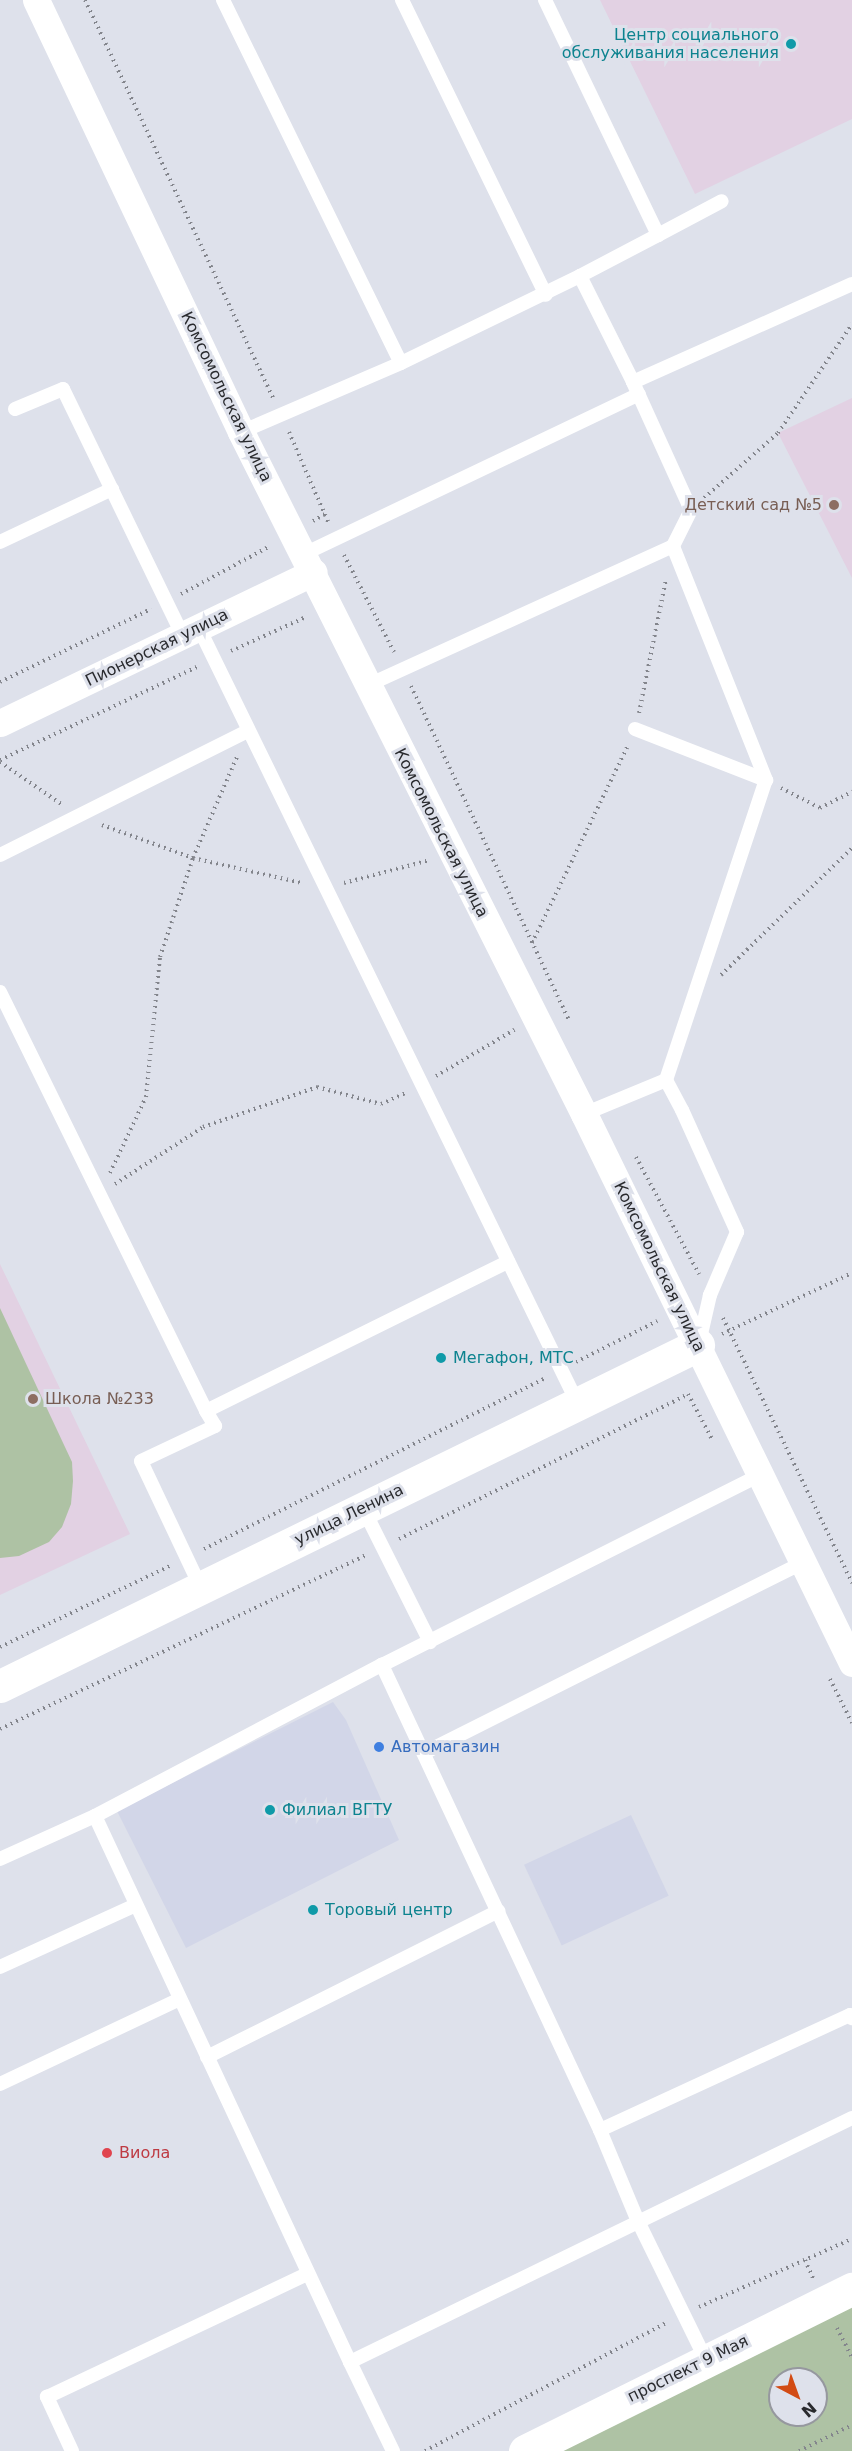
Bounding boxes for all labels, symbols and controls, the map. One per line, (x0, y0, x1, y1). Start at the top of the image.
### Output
place label: Центр социального обслуживания населения (562, 25, 779, 63)
marker: Центр социального обслуживания населения (784, 37, 798, 51)
street label: Комсомольская улица (176, 309, 276, 485)
place label: Детский сад №5 (684, 495, 822, 515)
marker: Детский сад №5 (827, 498, 841, 512)
street label: Пионерская улица (82, 605, 232, 691)
street label: Комсомольская улица (390, 745, 492, 921)
street label: Комсомольская улица (609, 1179, 709, 1355)
place label: Мегафон, МТС (453, 1348, 574, 1368)
marker: Мегафон, МТС (434, 1351, 448, 1365)
place label: Школа №233 (45, 1389, 154, 1409)
marker: Школа №233 (26, 1392, 40, 1406)
street label: улица Ленина (291, 1480, 407, 1550)
place label: Автомагазин (391, 1737, 500, 1757)
marker: Автомагазин (372, 1740, 386, 1754)
place label: Филиал ВГТУ (282, 1800, 392, 1820)
marker: Филиал ВГТУ (263, 1803, 277, 1817)
place label: Торовый центр (325, 1900, 453, 1920)
marker: Торовый центр (306, 1903, 320, 1917)
place label: Виола (119, 2143, 170, 2163)
marker: Виола (100, 2146, 114, 2160)
street label: проспект 9 Мая (624, 2331, 752, 2407)
north arrow (768, 2367, 828, 2427)
text: N (798, 2398, 820, 2421)

